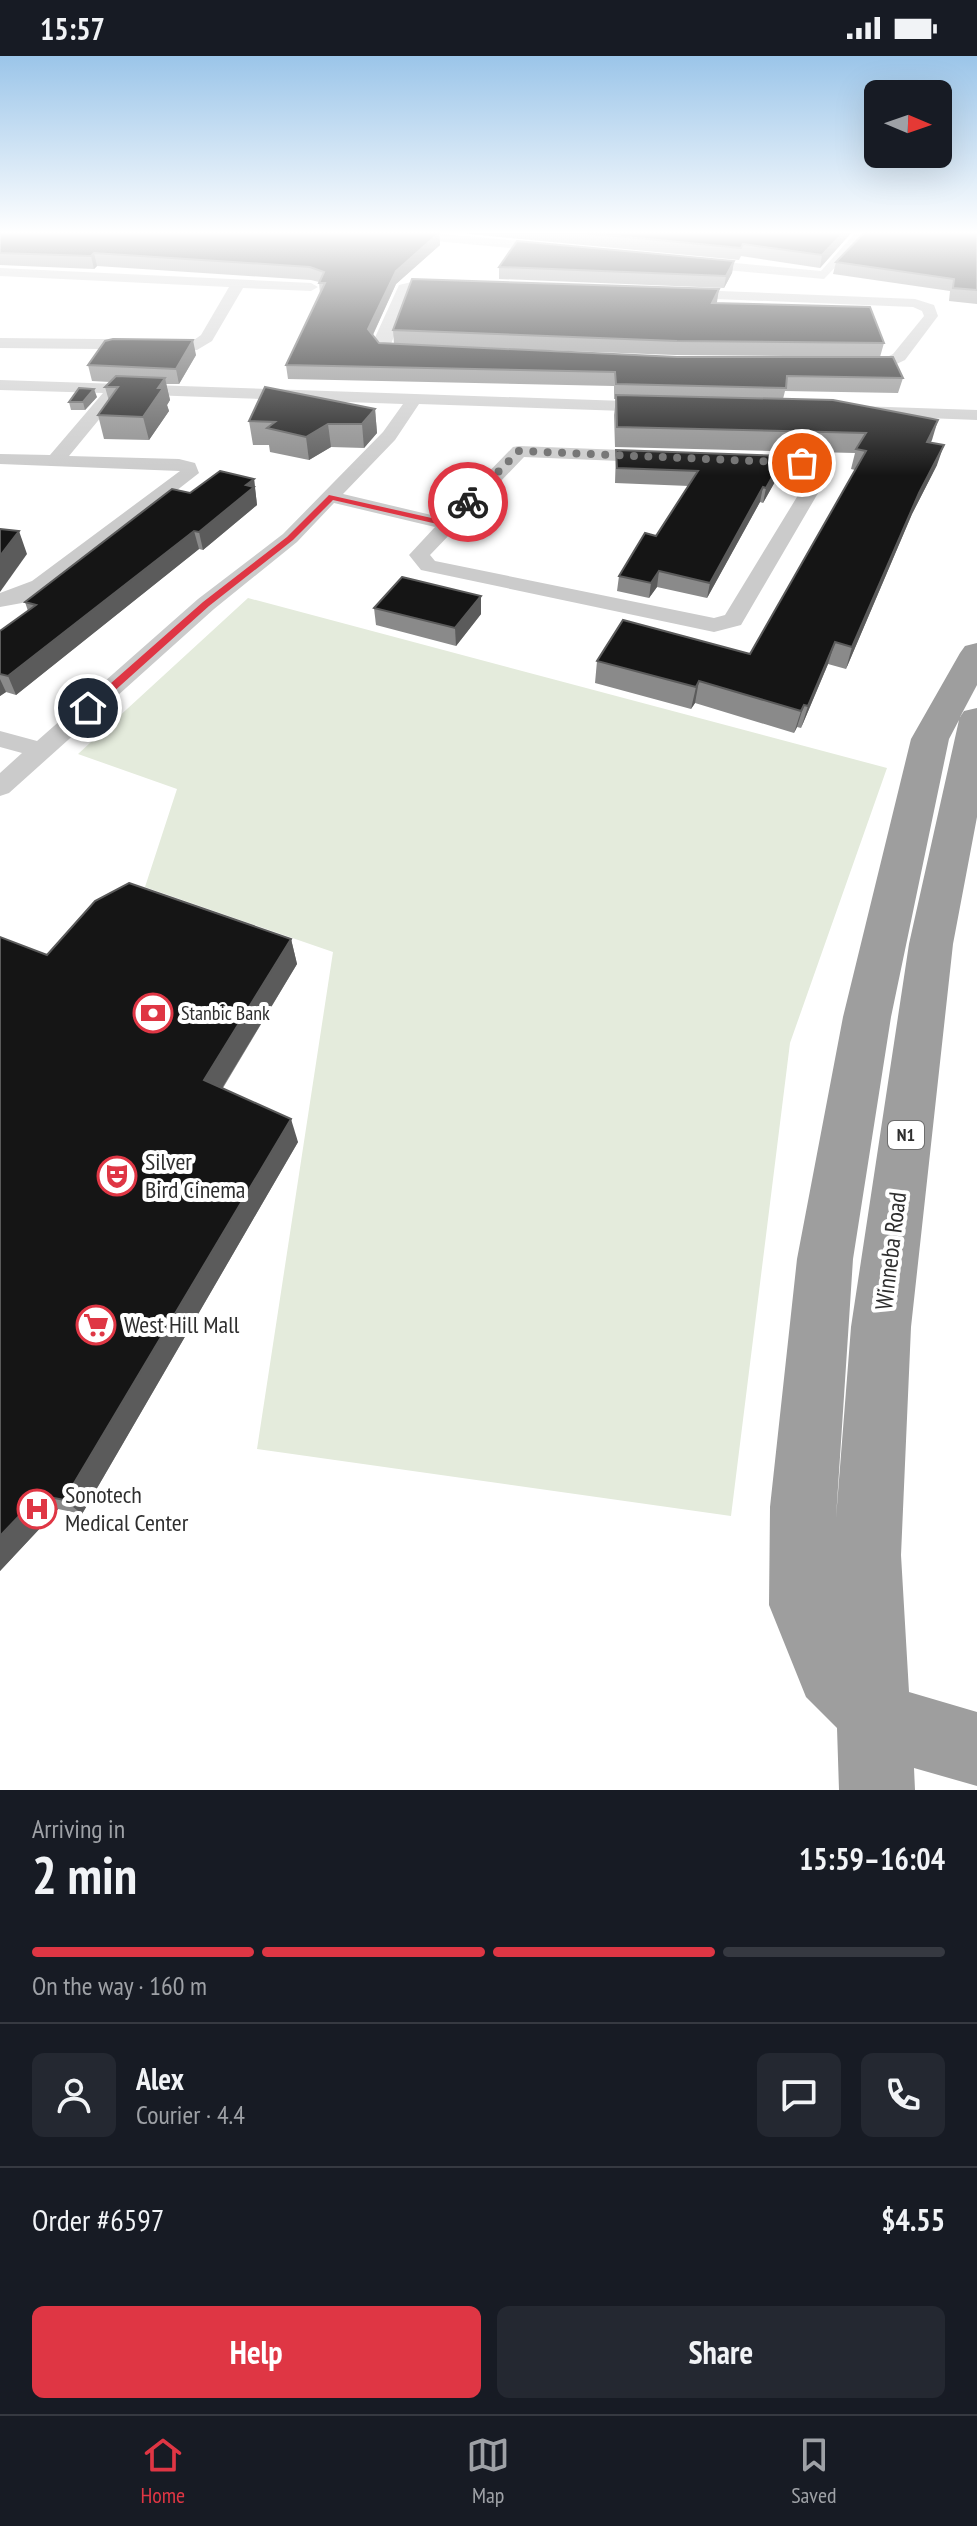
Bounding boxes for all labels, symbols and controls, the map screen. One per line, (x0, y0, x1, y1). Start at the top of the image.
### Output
text: 15:57 (40, 9, 105, 48)
north arrow (864, 80, 952, 168)
map controls (864, 80, 952, 168)
pin (768, 429, 836, 497)
icon: bag (780, 441, 824, 485)
courier (428, 462, 508, 542)
icon: bike (446, 480, 490, 524)
pin (54, 674, 122, 742)
icon: home (66, 686, 110, 730)
bank icon: Stanbic Bank (132, 992, 174, 1034)
place label: Stanbic Bank (181, 1000, 270, 1026)
road number: N1 (888, 1121, 924, 1149)
place label: Silver Bird Cinema (145, 1146, 245, 1205)
theatre icon: Silver Bird Cinema (96, 1155, 138, 1197)
street label: Winneba Road (868, 1190, 913, 1312)
supermarket icon: West Hill Mall (75, 1304, 117, 1346)
place label: West Hill Mall (124, 1309, 240, 1340)
place label: Sonotech Medical Center (65, 1479, 189, 1538)
hospital icon: Sonotech Medical Center (16, 1488, 58, 1530)
text: Arriving in (32, 1812, 125, 1845)
text: 15:59–16:04 (799, 1839, 945, 1878)
text: 2 min (32, 1841, 137, 1908)
text: On the way · 160 m (32, 1969, 207, 2002)
button: person (32, 2053, 116, 2137)
button: chat (757, 2053, 841, 2137)
button: phone (861, 2053, 945, 2137)
text: Alex (136, 2059, 184, 2098)
text: Courier · 4.4 (136, 2098, 245, 2131)
text: Order #6597 (32, 2200, 164, 2239)
text: $4.55 (881, 2200, 945, 2239)
button: Help (32, 2306, 481, 2398)
button: Share (497, 2306, 945, 2398)
tab: Home (140, 2433, 185, 2509)
tab: Map (466, 2433, 510, 2509)
tab: Saved (791, 2433, 837, 2509)

